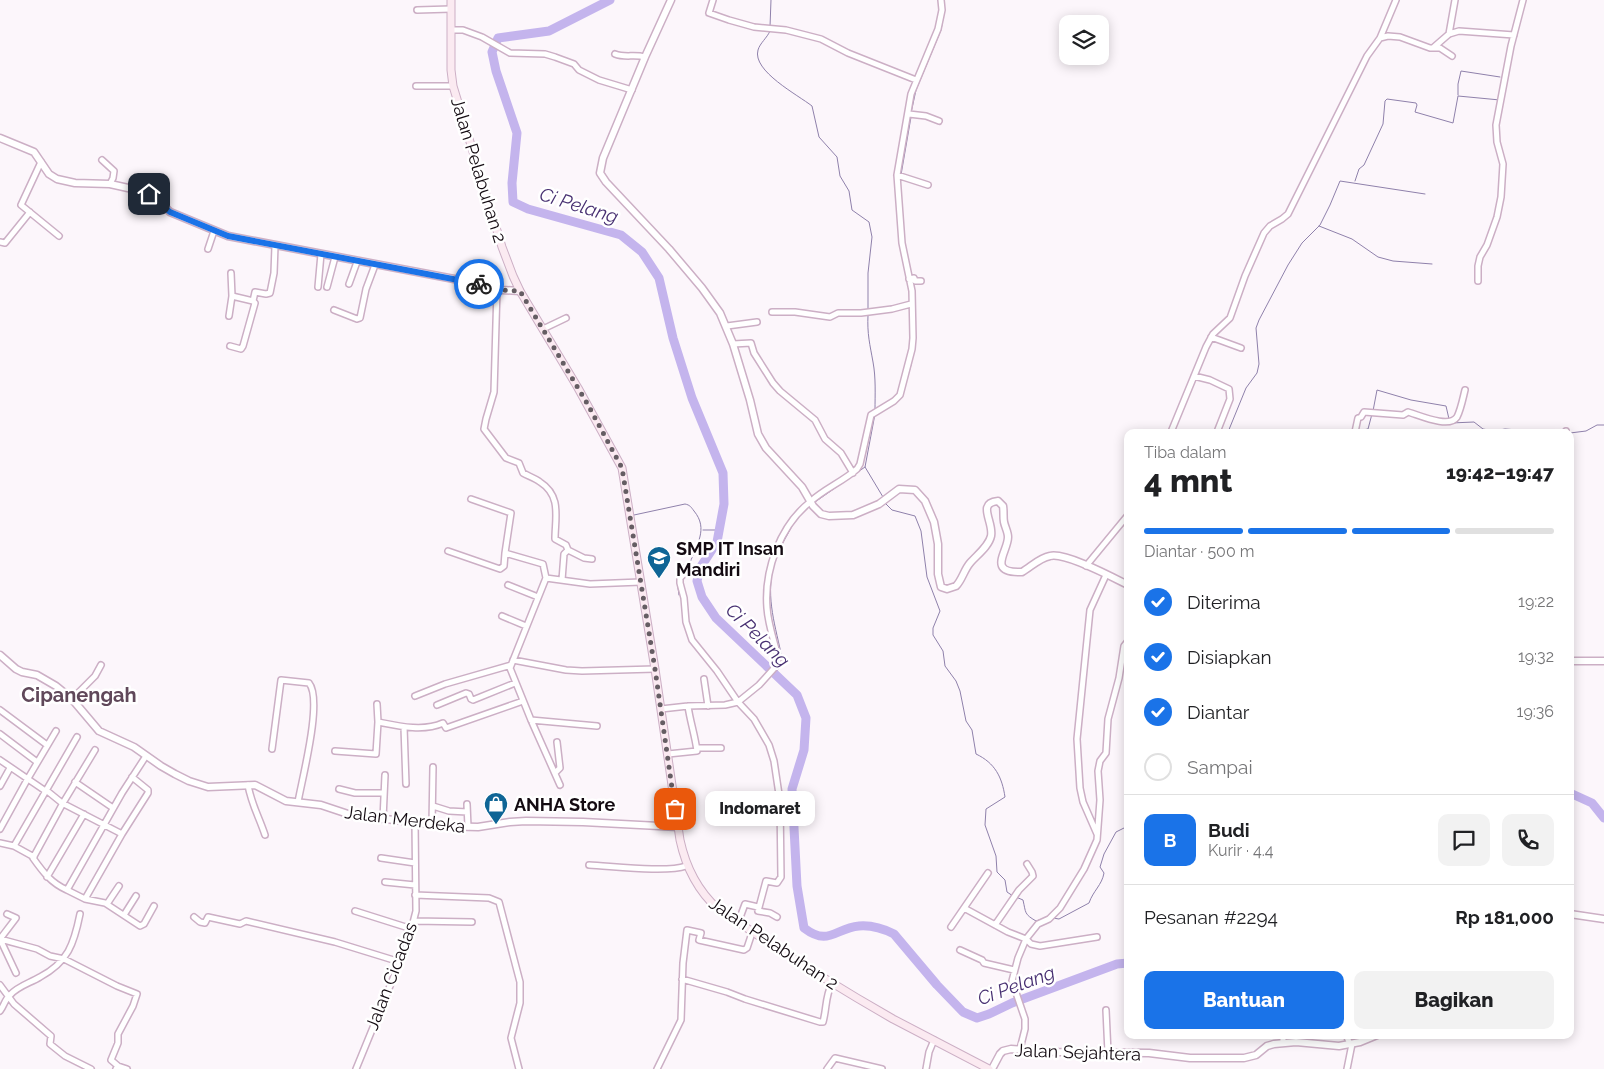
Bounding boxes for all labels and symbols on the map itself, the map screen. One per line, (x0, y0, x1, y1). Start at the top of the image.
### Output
street label: Jalan Pelabuhan 2 (447, 95, 511, 245)
pin (128, 173, 170, 215)
water label: Ci Pelang (537, 183, 621, 227)
courier (454, 259, 504, 309)
place label: SMP IT Insan Mandiri (676, 538, 784, 580)
school or university icon: SMP IT Insan Mandiri (646, 545, 672, 579)
water label: Ci Pelang (722, 599, 794, 671)
district label: Cipanengah (21, 683, 137, 707)
pin (654, 788, 696, 830)
shop icon: ANHA Store (483, 791, 509, 825)
callout: Indomaret (705, 792, 815, 826)
place label: ANHA Store (514, 794, 615, 815)
street label: Jalan Merdeka (343, 801, 467, 837)
street label: Jalan Pelabuhan 2 (706, 892, 842, 994)
street label: Jalan Cicadas (361, 919, 421, 1033)
water label: Ci Pelang (974, 961, 1058, 1009)
street label: Jalan Sejahtera (1014, 1039, 1142, 1065)

